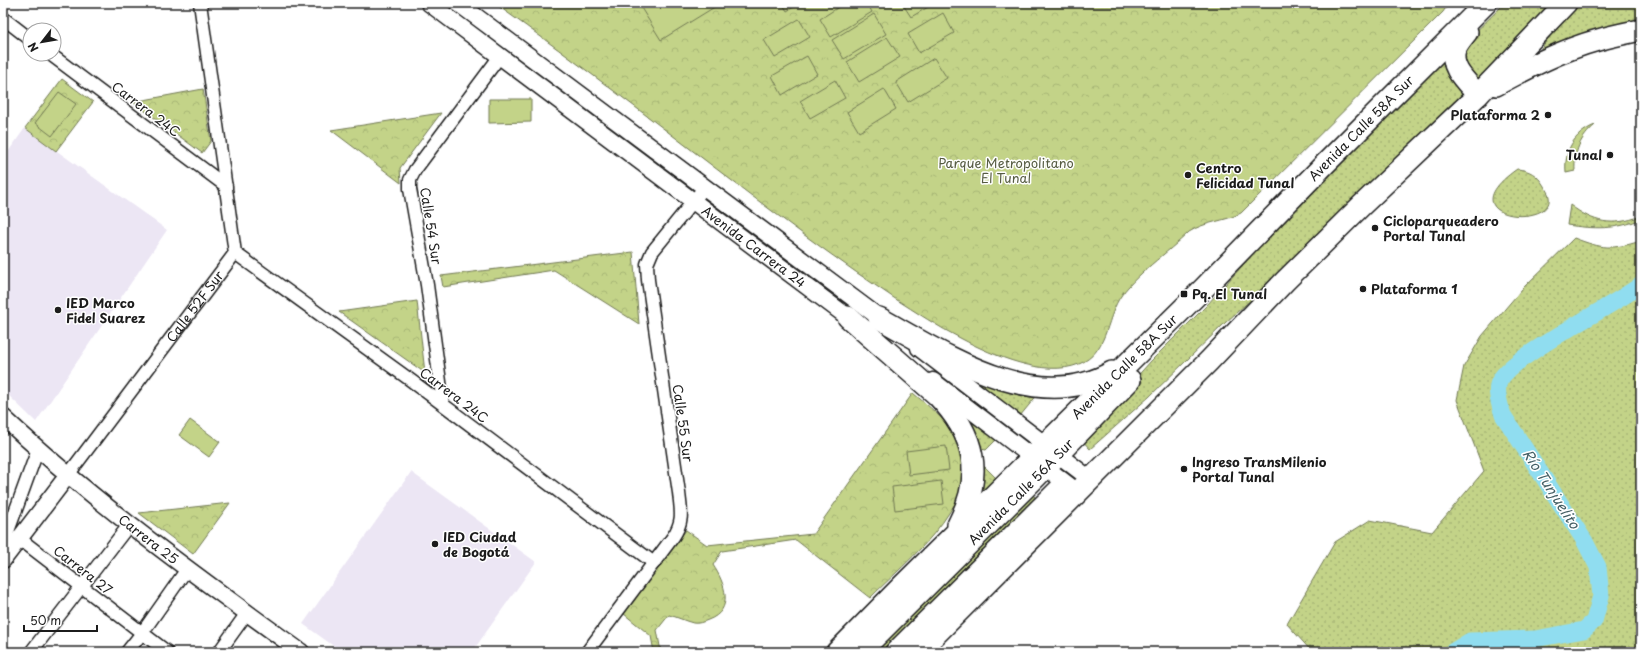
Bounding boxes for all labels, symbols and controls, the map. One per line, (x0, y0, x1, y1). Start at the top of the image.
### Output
north arrow (22, 22, 62, 62)
text: N (23, 39, 43, 56)
street label: Avenida Calle 58A Sur (1304, 70, 1418, 185)
street label: Carrera 24C (108, 77, 184, 141)
place label: Plataforma 2 (1451, 105, 1540, 124)
marker: Plataforma 2 (1543, 110, 1553, 120)
place label: Tunal (1566, 145, 1602, 164)
marker: Tunal (1605, 150, 1615, 160)
park label: Parque Metropolitano El Tunal (938, 153, 1074, 187)
place label: Centro Felicidad Tunal (1196, 158, 1294, 192)
marker: Centro Felicidad Tunal (1183, 170, 1193, 180)
street label: Calle 54 Sur (416, 186, 447, 266)
street label: Avenida Carrera 24 (698, 201, 810, 292)
place label: Cicloparqueadero Portal Tunal (1383, 211, 1499, 245)
marker: Cicloparqueadero Portal Tunal (1370, 223, 1380, 233)
street label: Calle 52F Sur (161, 266, 228, 346)
place label: Plataforma 1 (1371, 279, 1457, 298)
place label: Pq. El Tunal (1192, 284, 1267, 303)
marker: Plataforma 1 (1358, 284, 1368, 294)
marker: Pq. El Tunal (1179, 289, 1189, 299)
place label: IED Marco Fidel Suarez (66, 293, 145, 327)
marker: IED Marco Fidel Suarez (53, 305, 63, 315)
street label: Avenida Calle 58A Sur (1067, 309, 1182, 423)
street label: Carrera 24C (416, 363, 492, 427)
street label: Calle 55 Sur (669, 383, 698, 463)
street label: Avenida Calle 56A Sur (963, 433, 1078, 549)
water label: Río Tunjuelito (1518, 445, 1586, 534)
place label: Ingreso TransMilenio Portal Tunal (1192, 452, 1327, 486)
marker: Ingreso TransMilenio Portal Tunal (1179, 464, 1189, 474)
street label: Carrera 25 (115, 509, 183, 568)
place label: IED Ciudad de Bogotá (443, 527, 517, 561)
marker: IED Ciudad de Bogotá (430, 539, 440, 549)
street label: Carrera 27 (50, 541, 117, 599)
scale bar (24, 607, 97, 633)
text: 50 m (30, 611, 61, 629)

